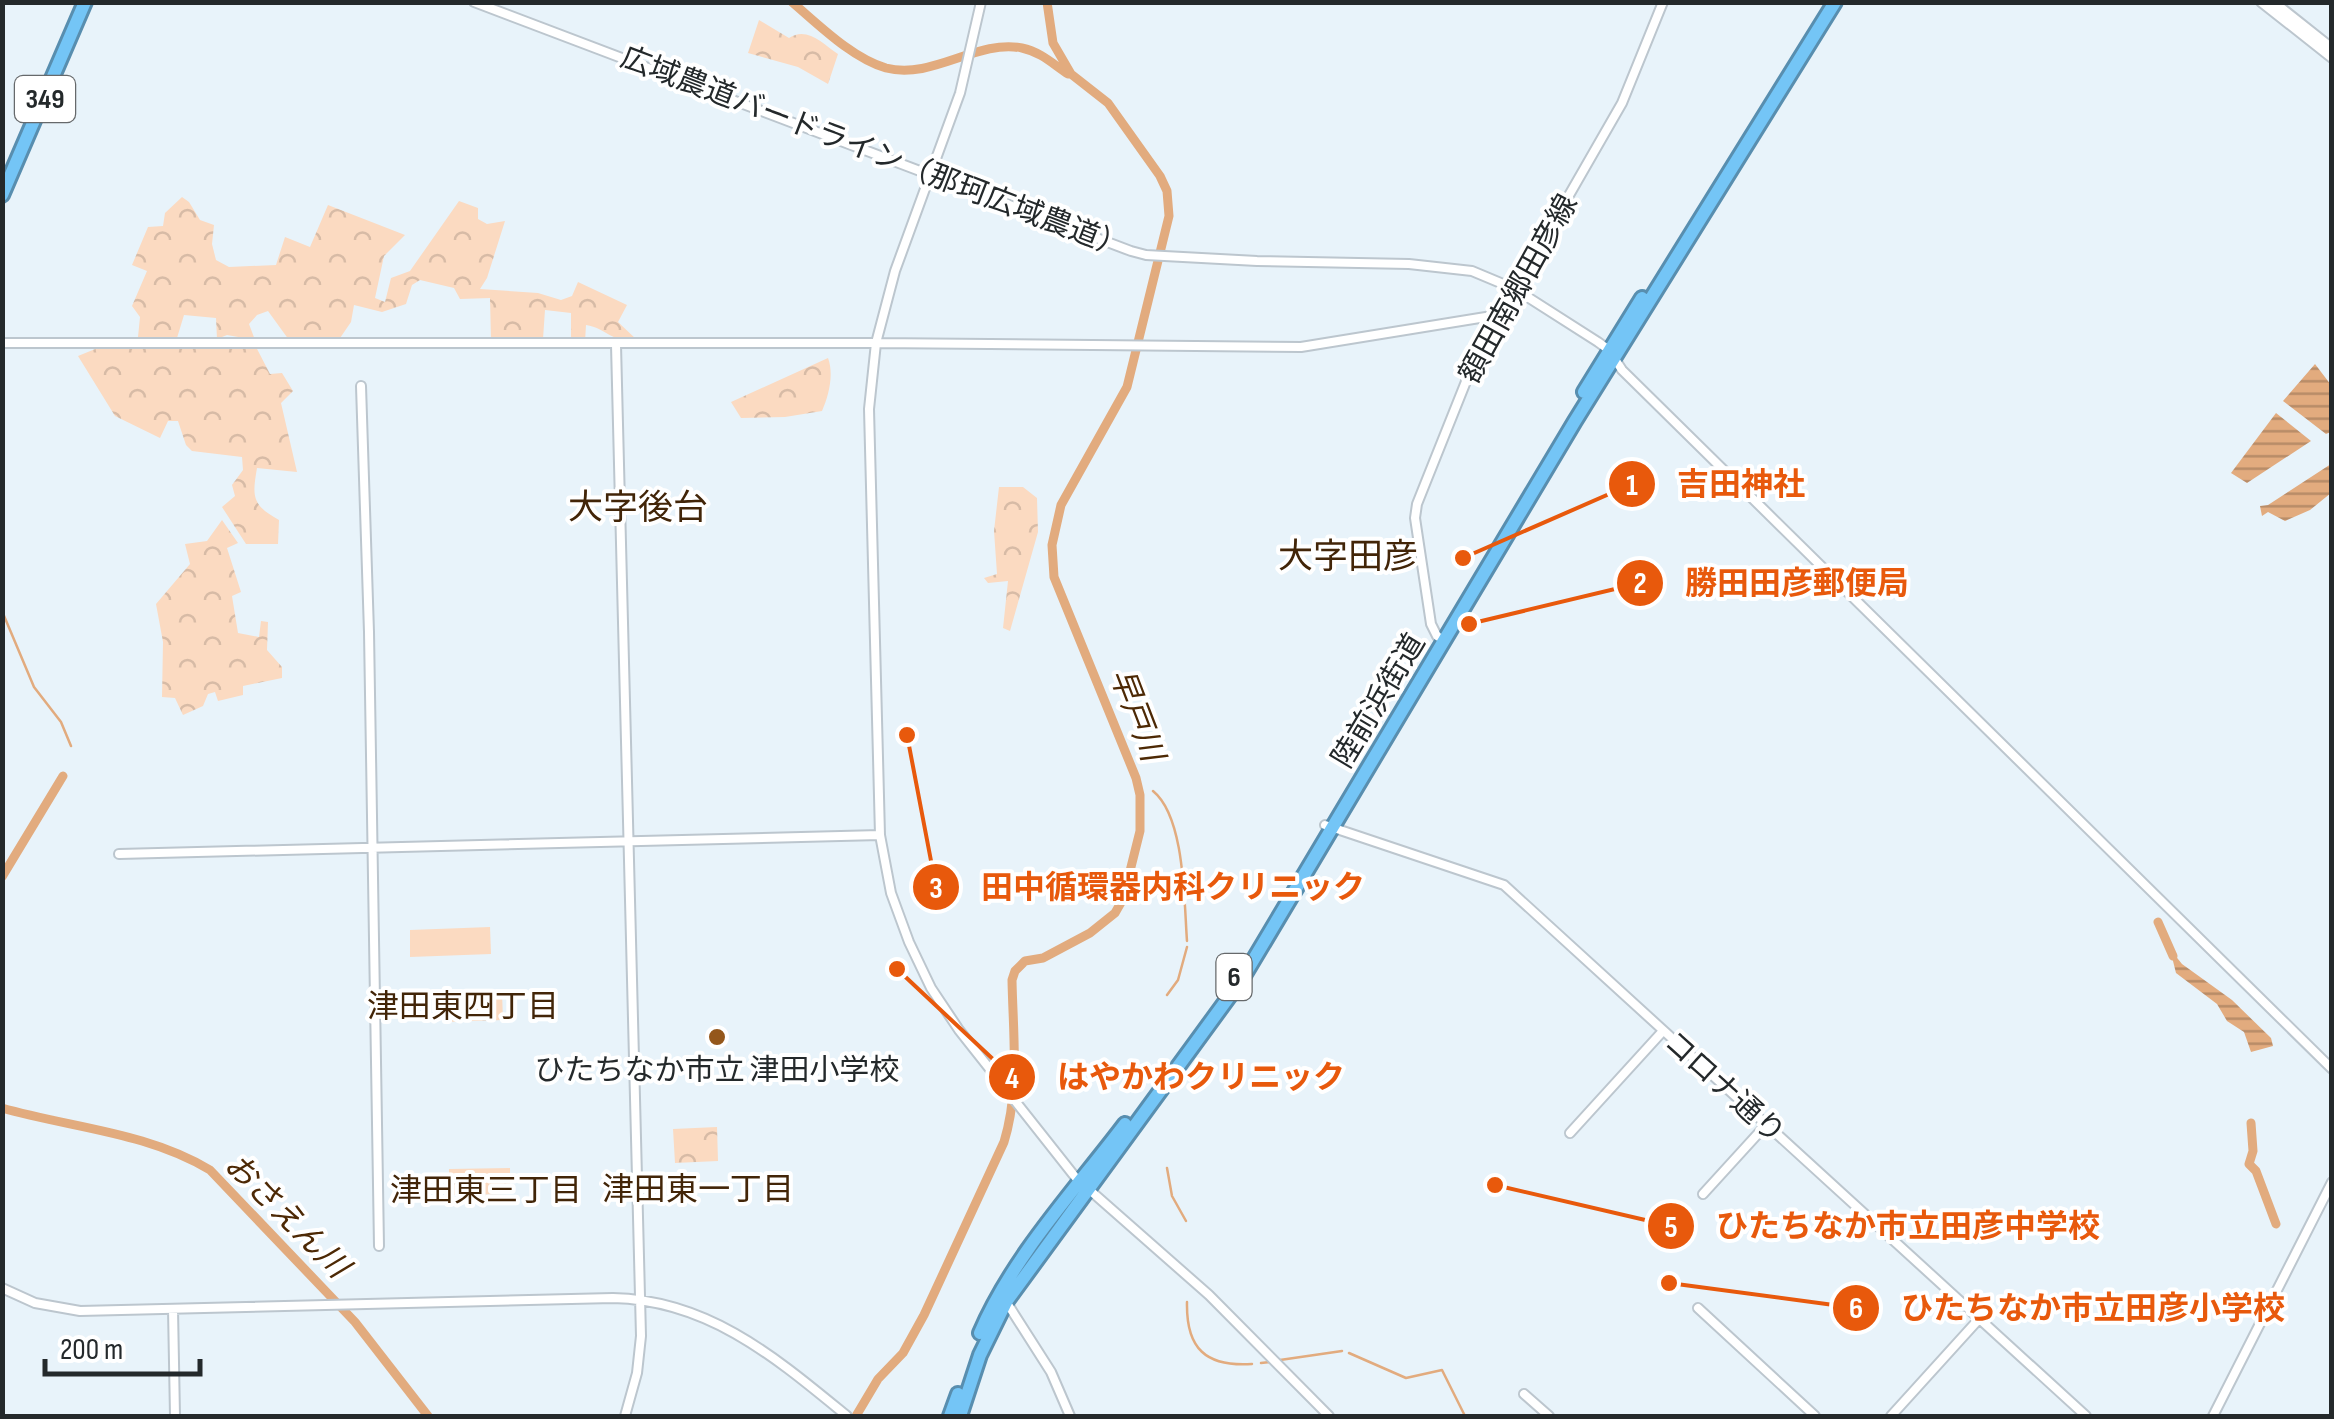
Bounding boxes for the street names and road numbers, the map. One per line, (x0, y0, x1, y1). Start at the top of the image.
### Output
street label: 広域農道バードライン（那珂広域農道） (615, 39, 1133, 267)
road number: 349 (15, 76, 75, 122)
street label: 額田南郷田彦線 (1452, 188, 1586, 390)
street label: 陸前浜街道 (1325, 627, 1433, 775)
road number: 6 (1216, 954, 1252, 1000)
street label: コロナ通り (1656, 1024, 1792, 1152)

